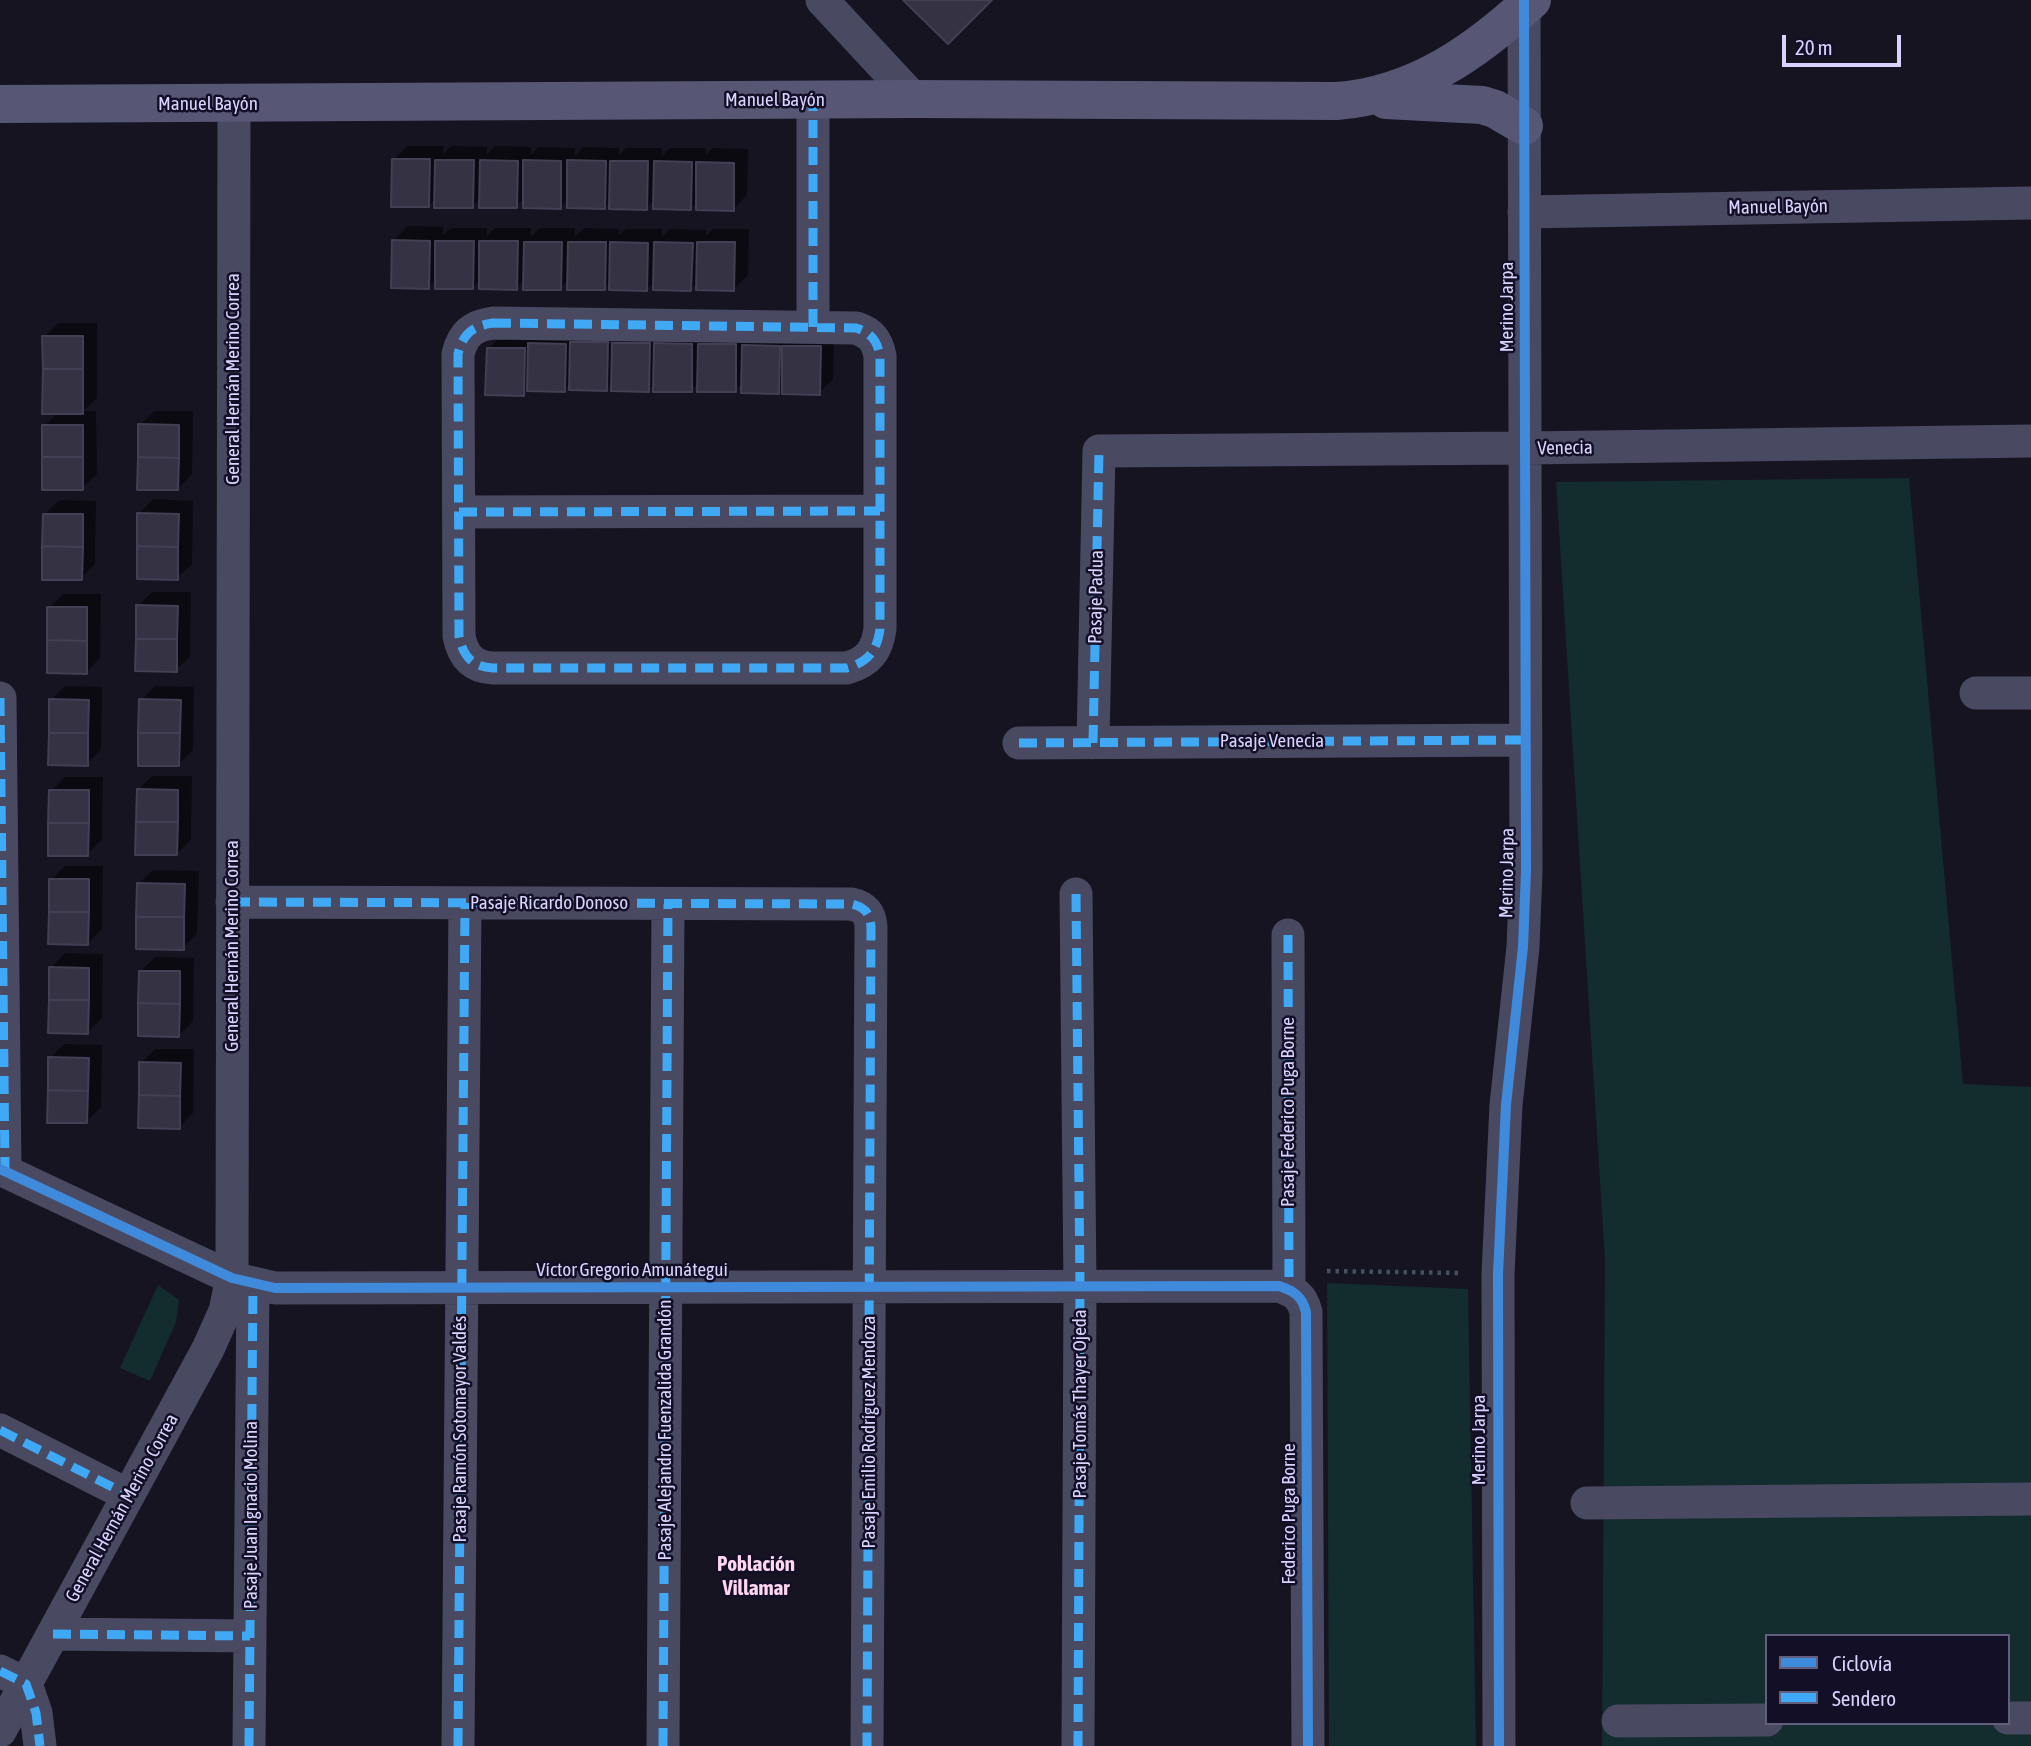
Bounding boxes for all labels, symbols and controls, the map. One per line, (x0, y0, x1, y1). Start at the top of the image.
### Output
scale bar (1786, 21, 1905, 65)
text: 20 m (1795, 35, 1833, 59)
street label: Manuel Bayón (725, 89, 825, 111)
street label: Manuel Bayón (158, 93, 258, 115)
street label: Manuel Bayón (1728, 195, 1828, 219)
street label: Merino Jarpa (1496, 262, 1518, 352)
street label: General Hernán Merino Correa (222, 273, 244, 485)
street label: Venecia (1537, 436, 1593, 460)
street label: Pasaje Padua (1084, 550, 1108, 644)
street label: Pasaje Venecia (1220, 730, 1324, 752)
street label: Merino Jarpa (1495, 828, 1519, 918)
street label: General Hernán Merino Correa (221, 840, 243, 1052)
street label: Pasaje Ricardo Donoso (470, 892, 628, 914)
street label: Pasaje Federico Puga Borne (1277, 1017, 1299, 1207)
street label: Víctor Gregorio Amunátegui (536, 1259, 728, 1281)
street label: Pasaje Alejandro Fuenzalida Grandón (654, 1300, 676, 1560)
street label: Pasaje Tomás Thayer Ojeda (1069, 1309, 1091, 1499)
street label: Pasaje Ramón Sotomayor Valdés (449, 1316, 471, 1542)
street label: Pasaje Emilio Rodríguez Mendoza (858, 1316, 880, 1548)
street label: Merino Jarpa (1468, 1395, 1490, 1485)
street label: General Hernán Merino Correa (61, 1410, 183, 1606)
street label: Pasaje Juan Ignacio Molina (240, 1421, 262, 1609)
street label: Federico Puga Borne (1278, 1443, 1300, 1585)
district label: Población Villamar (717, 1551, 795, 1601)
legend (1765, 1634, 2010, 1725)
text: Ciclovía (1832, 1651, 1892, 1675)
text: Sendero (1832, 1686, 1896, 1710)

